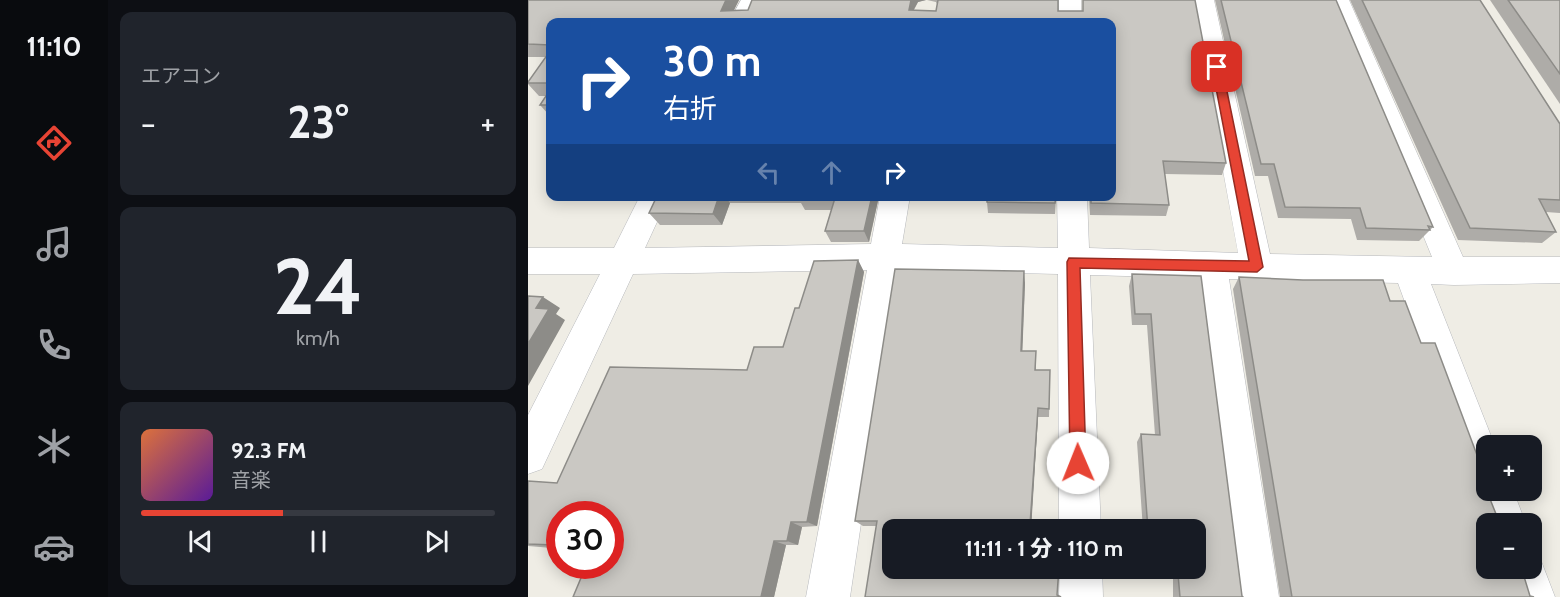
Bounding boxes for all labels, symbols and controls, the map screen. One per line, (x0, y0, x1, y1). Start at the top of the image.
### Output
text: 11:10 (27, 30, 81, 63)
text: 30 m (663, 35, 761, 87)
pin (1191, 41, 1242, 92)
icon: right (564, 42, 642, 120)
icon: arrive (1200, 50, 1233, 83)
text: エアコン (141, 64, 221, 88)
text: 右折 (663, 92, 717, 125)
text: 23° (287, 95, 349, 149)
text: − (141, 103, 156, 143)
text: + (480, 103, 495, 143)
icon: directions (33, 122, 75, 164)
icon: left (752, 156, 785, 189)
icon: ahead (815, 156, 848, 189)
icon: right (878, 156, 911, 189)
icon: music (33, 223, 75, 265)
text: 24 (273, 239, 363, 334)
icon: phone (33, 324, 75, 366)
text: km/h (296, 326, 340, 350)
icon: climate (33, 425, 75, 467)
position arrow (1046, 431, 1110, 495)
map controls (1476, 435, 1542, 579)
button: + (1476, 435, 1542, 501)
text: 92.3 FM (231, 437, 306, 464)
text: 音楽 (231, 468, 271, 492)
speed limit sign: 30 (546, 501, 624, 579)
button: − (1476, 513, 1542, 579)
icon: previous (184, 525, 217, 558)
icon: pause (302, 525, 335, 558)
icon: next (420, 525, 453, 558)
icon: car (33, 526, 75, 568)
text: 11:11 · 1 分 · 110 m (965, 535, 1123, 562)

